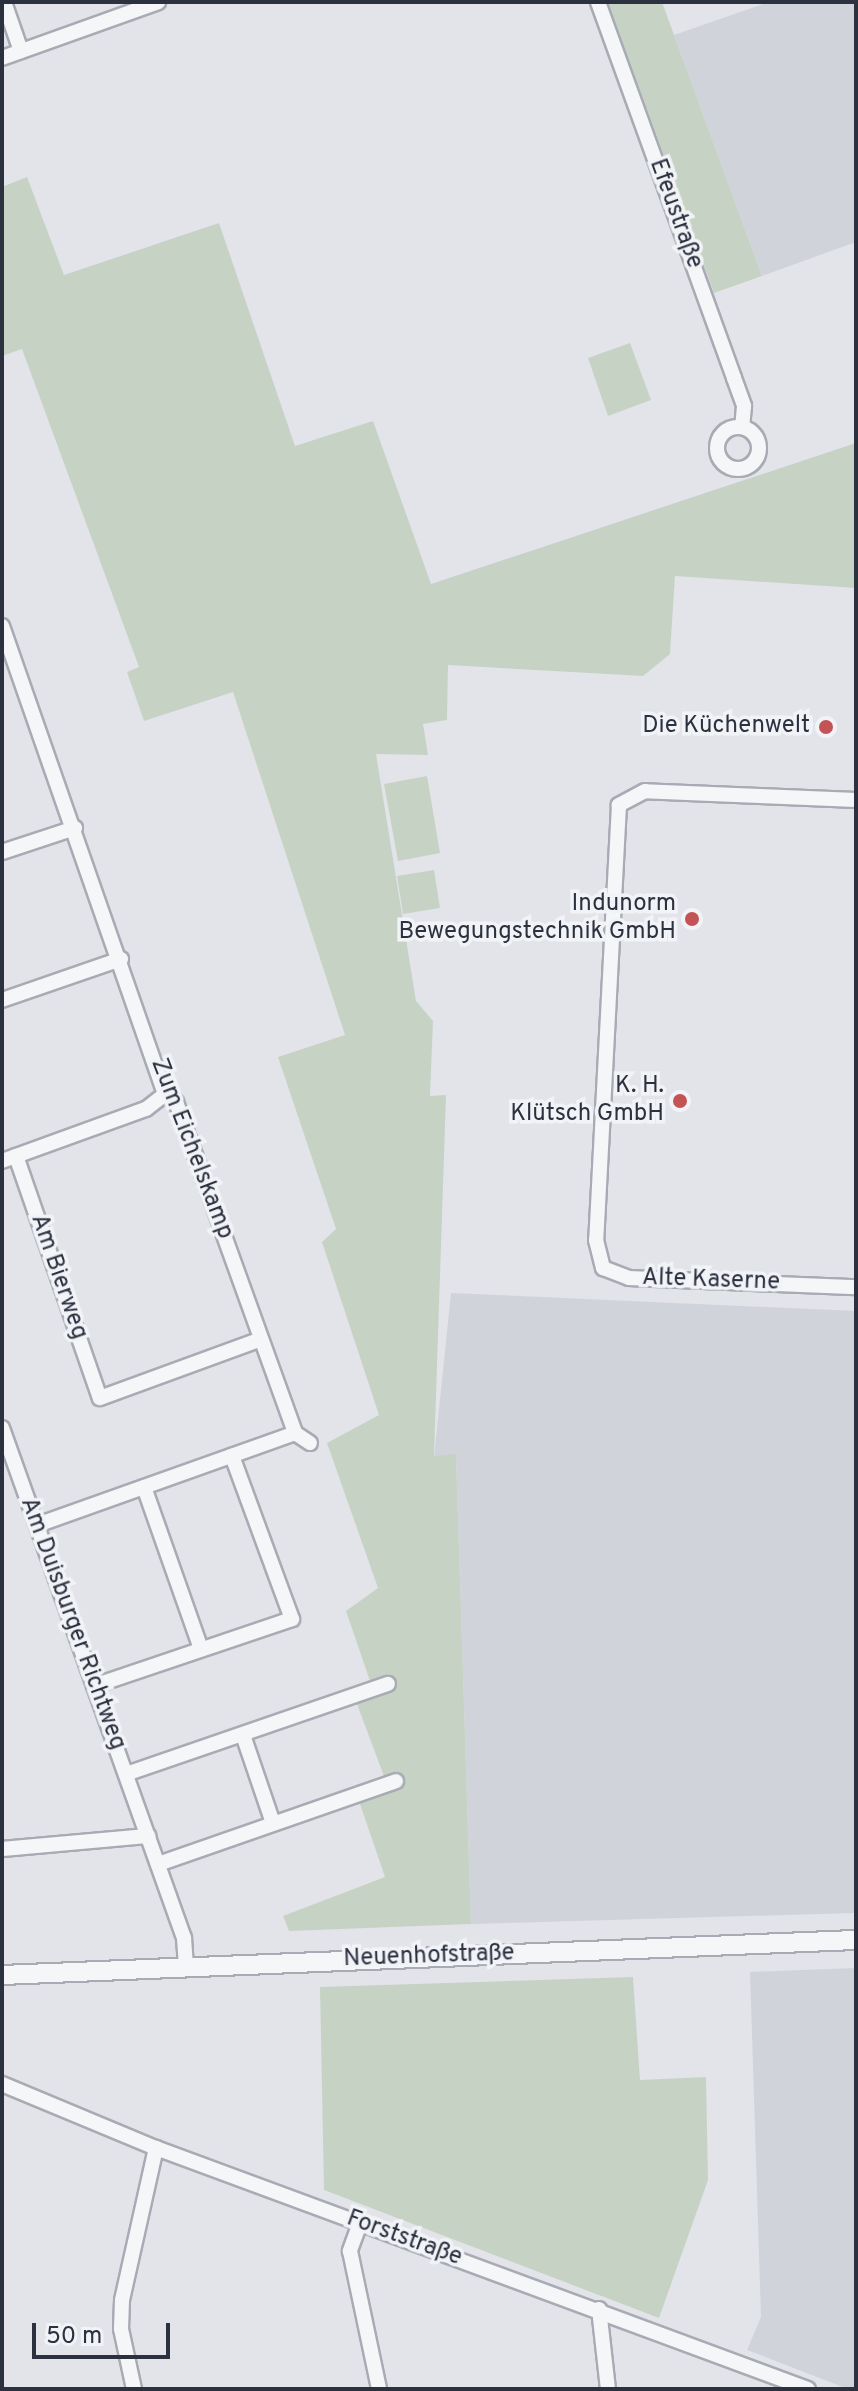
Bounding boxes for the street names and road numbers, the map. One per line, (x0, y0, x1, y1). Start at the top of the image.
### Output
street label: Efeustraße (642, 155, 708, 273)
street label: Zum Eichelskamp (143, 1055, 239, 1243)
street label: Am Bierweg (23, 1211, 93, 1343)
street label: Alte Kaserne (641, 1264, 781, 1298)
street label: Am Duisburger Richtweg (13, 1494, 131, 1754)
street label: Neuenhofstraße (343, 1940, 515, 1974)
street label: Forststraße (342, 2205, 466, 2273)

